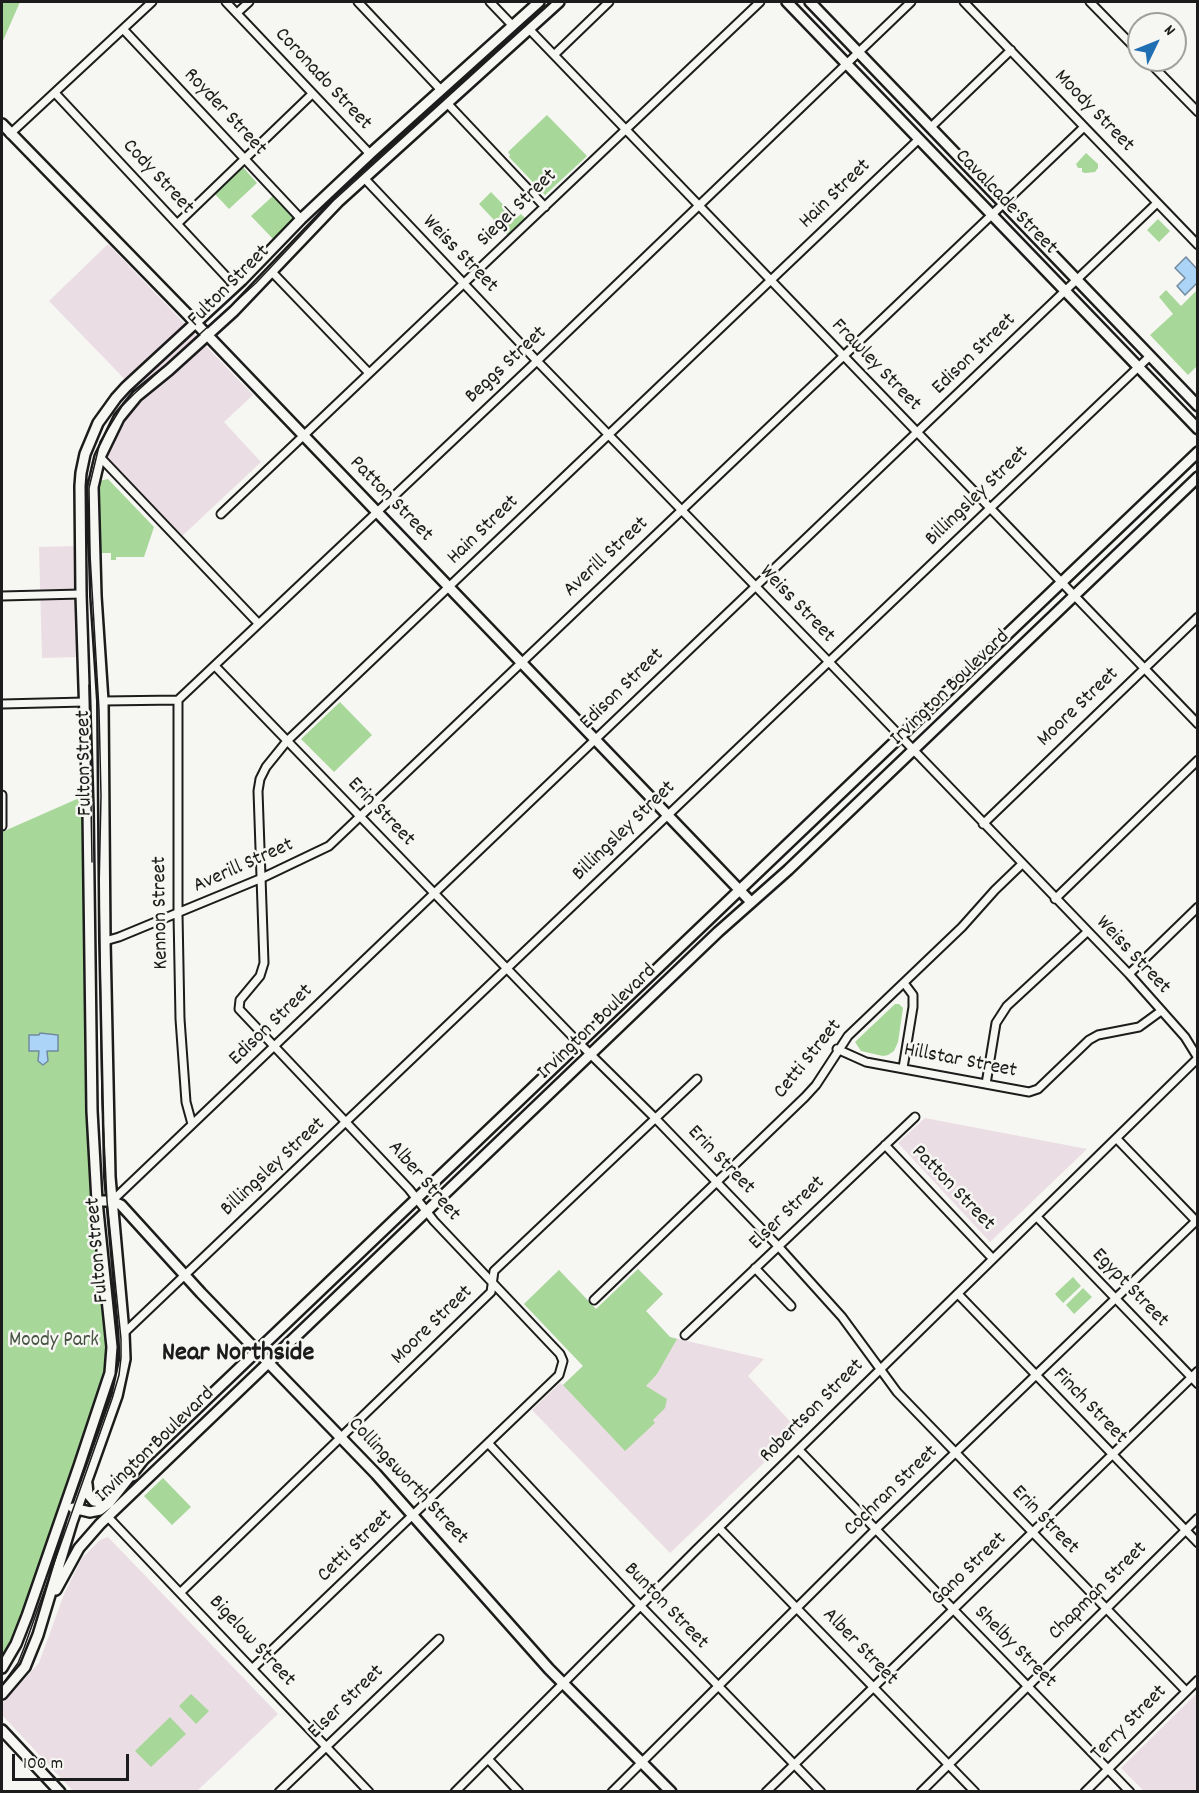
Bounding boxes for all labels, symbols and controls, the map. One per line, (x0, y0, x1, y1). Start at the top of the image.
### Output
north arrow (1127, 12, 1187, 72)
text: N (1158, 20, 1180, 41)
street label: Coronado Street (268, 23, 376, 137)
street label: Royder Street (177, 64, 271, 162)
street label: Moody Street (1047, 65, 1139, 159)
street label: Cody Street (116, 135, 198, 221)
street label: Cavalcade Street (948, 145, 1062, 261)
street label: Hain Street (795, 155, 877, 235)
street label: Siegel Street (473, 165, 563, 253)
street label: Weiss Street (416, 211, 502, 299)
street label: Fulton Street (184, 241, 276, 333)
street label: Edison Street (928, 309, 1022, 401)
street label: Frawley Street (825, 314, 925, 418)
street label: Beggs Street (461, 322, 553, 410)
street label: Billingsley Street (921, 441, 1035, 553)
street label: Patton Street (343, 452, 437, 548)
street label: Hain Street (443, 491, 525, 571)
street label: Averill Street (559, 512, 655, 604)
street label: Weiss Street (753, 561, 839, 649)
street label: Irvington Boulevard (886, 626, 1016, 752)
street label: Edison Street (576, 644, 670, 736)
street label: Moore Street (1033, 663, 1125, 753)
street label: Fulton Street (72, 710, 100, 816)
street label: Erin Street (341, 773, 419, 853)
street label: Billingsley Street (568, 776, 682, 888)
street label: Averill Street (190, 834, 298, 900)
street label: Kennon Street (148, 856, 176, 970)
street label: Weiss Street (1089, 911, 1175, 1001)
street label: Irvington Boulevard (533, 960, 663, 1086)
street label: Edison Street (225, 980, 319, 1072)
street label: Cetti Street (769, 1015, 849, 1105)
street label: Hillstar Street (901, 1039, 1019, 1085)
street label: Billingsley Street (216, 1113, 332, 1223)
street label: Erin Street (681, 1121, 759, 1201)
street label: Alber Street (381, 1137, 465, 1227)
street label: Patton Street (905, 1141, 999, 1237)
street label: Elser Street (745, 1172, 831, 1256)
street label: Fulton Street (82, 1196, 116, 1304)
street label: Egypt Street (1085, 1244, 1173, 1334)
street label: Moore Street (387, 1281, 479, 1371)
park label: Moody Park (9, 1329, 99, 1355)
district label: Near Northside (162, 1339, 314, 1371)
street label: Robertson Street (756, 1355, 870, 1469)
street label: Finch Street (1046, 1363, 1132, 1451)
street label: Irvington Boulevard (91, 1383, 221, 1509)
street label: Collingsworth Street (341, 1413, 473, 1551)
street label: Cochran Street (840, 1441, 944, 1543)
street label: Erin Street (1005, 1481, 1083, 1561)
street label: Cetti Street (313, 1505, 399, 1589)
street label: Gano Street (927, 1528, 1013, 1612)
street label: Chapman Street (1044, 1537, 1154, 1647)
street label: Bunton Street (617, 1558, 713, 1656)
street label: Bigelow Street (202, 1591, 300, 1693)
street label: Shelby Street (967, 1601, 1061, 1695)
street label: Alber Street (816, 1604, 902, 1692)
street label: Elser Street (304, 1661, 390, 1745)
street label: Terry Street (1087, 1681, 1173, 1767)
scale bar (15, 1742, 132, 1780)
text: 100 m (23, 1752, 63, 1777)

